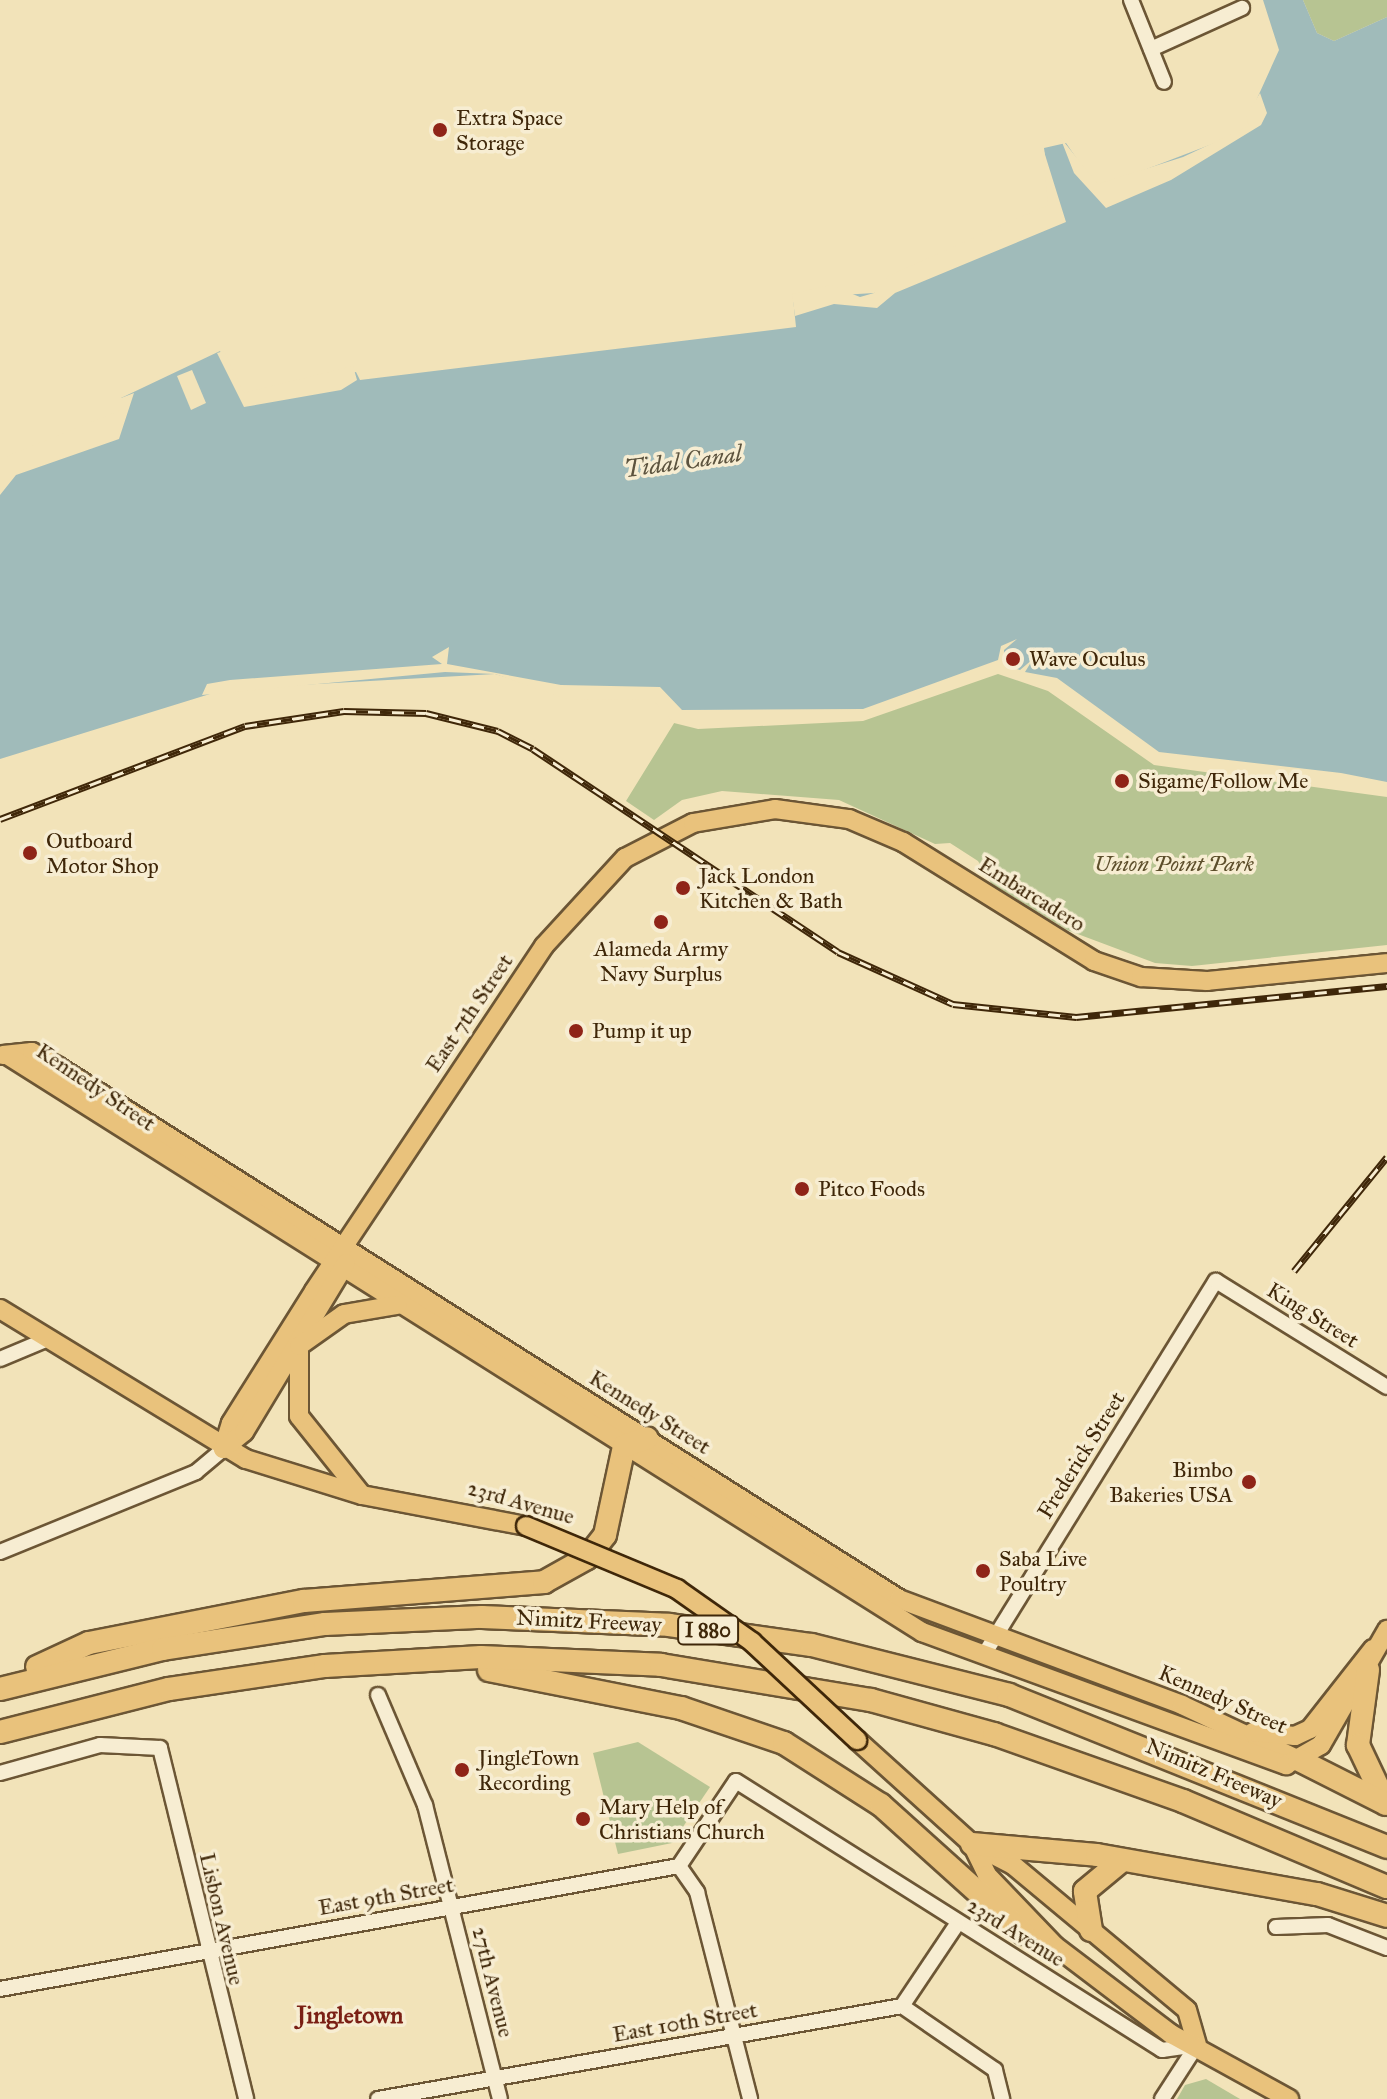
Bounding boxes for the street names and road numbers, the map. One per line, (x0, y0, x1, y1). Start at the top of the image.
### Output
street label: Embarcadero (974, 851, 1090, 937)
street label: East 7th Street (420, 949, 518, 1077)
street label: Kennedy Street (31, 1037, 161, 1137)
street label: King Street (1262, 1276, 1364, 1354)
street label: Kennedy Street (584, 1364, 716, 1460)
street label: Frederick Street (1032, 1387, 1130, 1523)
street label: 23rd Avenue (465, 1474, 577, 1530)
street label: Nimitz Freeway (516, 1604, 662, 1638)
road number: I 880 (676, 1614, 740, 1646)
street label: Kennedy Street (1155, 1659, 1291, 1739)
street label: Nimitz Freeway (1142, 1732, 1286, 1814)
street label: Lisbon Avenue (194, 1850, 250, 1988)
street label: East 9th Street (316, 1871, 456, 1921)
street label: 23rd Avenue (963, 1892, 1069, 1972)
street label: 27th Avenue (467, 1924, 519, 2040)
street label: East 10th Street (611, 1996, 759, 2048)

